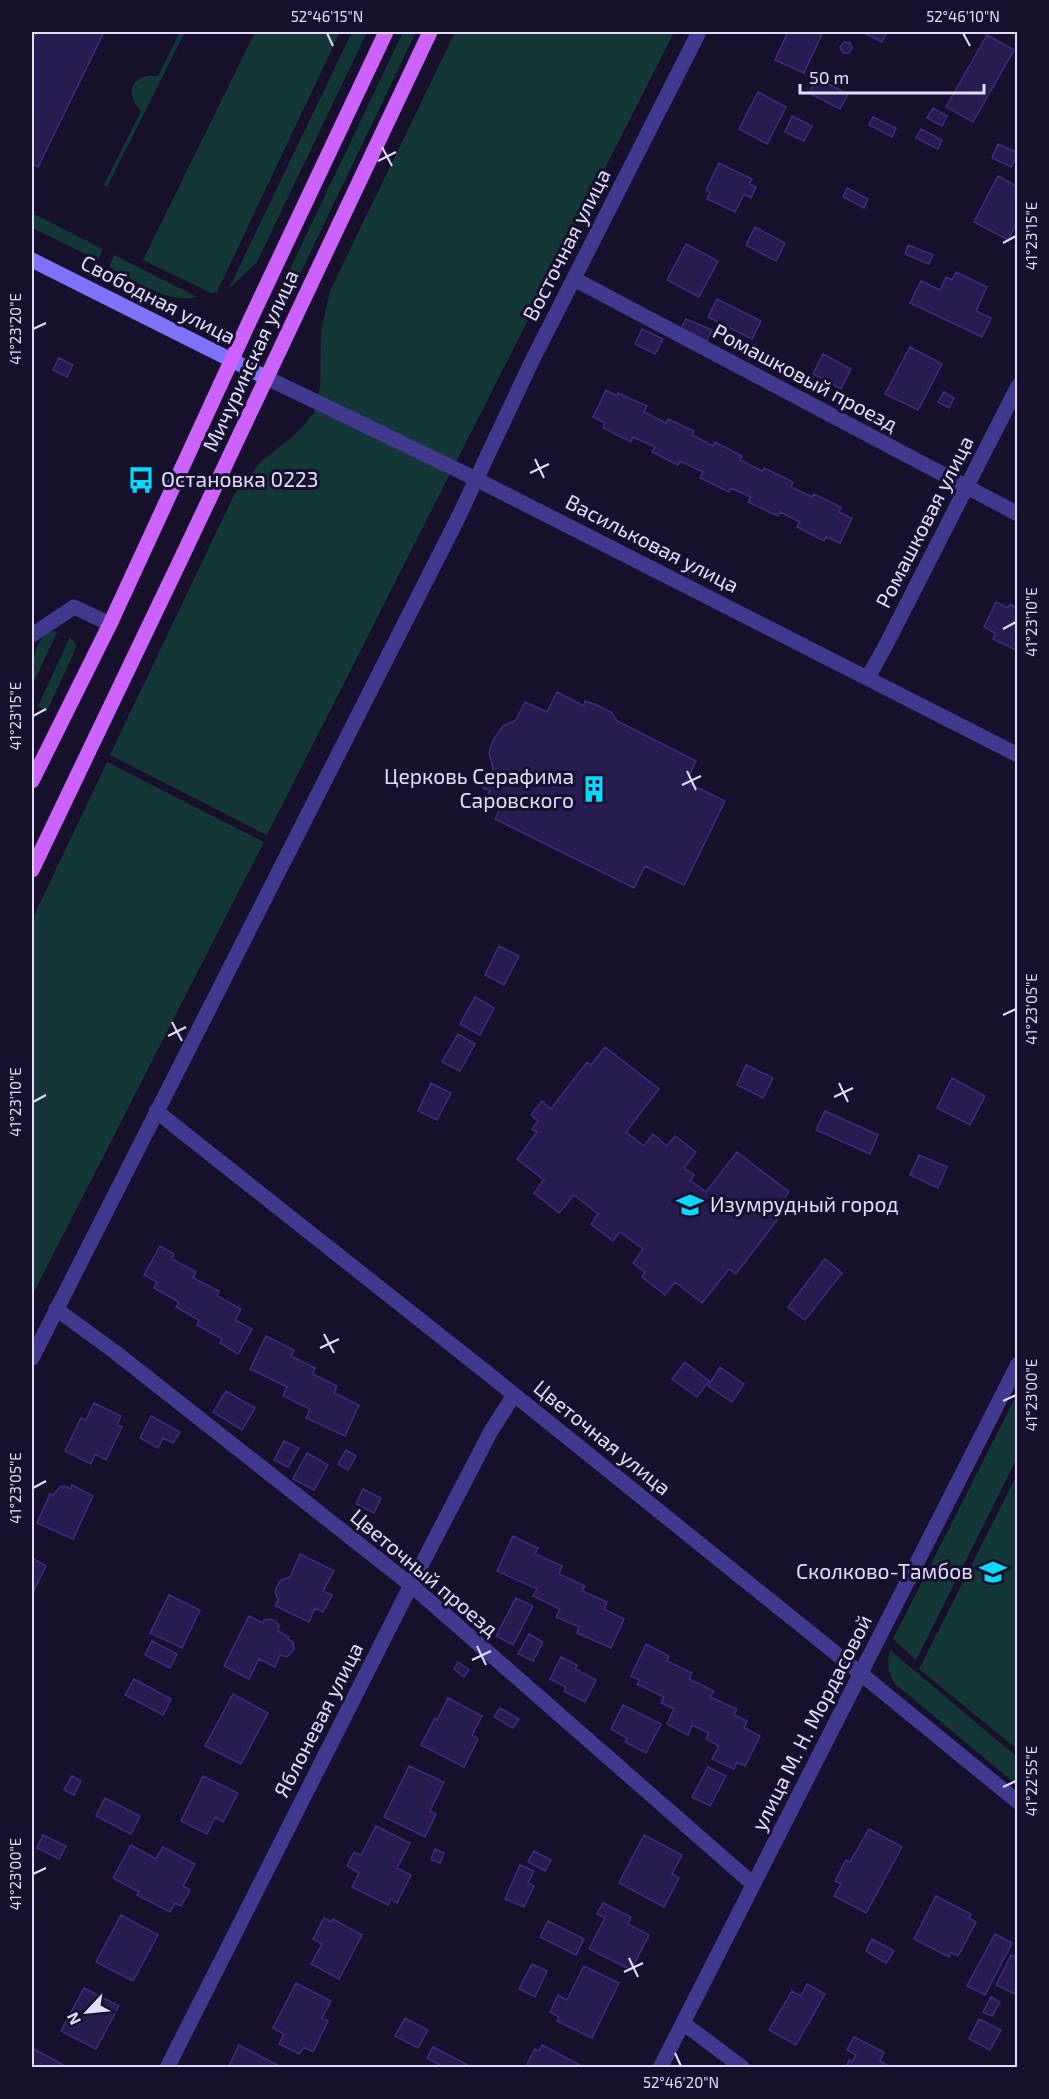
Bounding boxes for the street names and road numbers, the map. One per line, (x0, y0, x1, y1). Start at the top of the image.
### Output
street label: Восточная улица (517, 164, 616, 325)
street label: Свободная улица (77, 249, 240, 349)
street label: Мичуринская улица (197, 265, 304, 456)
street label: Ромашковый проезд (709, 317, 902, 436)
street label: Ромашковая улица (869, 431, 979, 612)
street label: Васильковая улица (561, 488, 743, 598)
street label: Цветочная улица (529, 1374, 676, 1500)
street label: Цветочный проезд (346, 1503, 504, 1641)
street label: улица М. Н. Мордасовой (745, 1610, 877, 1835)
street label: Яблоневая улица (268, 1638, 368, 1801)

